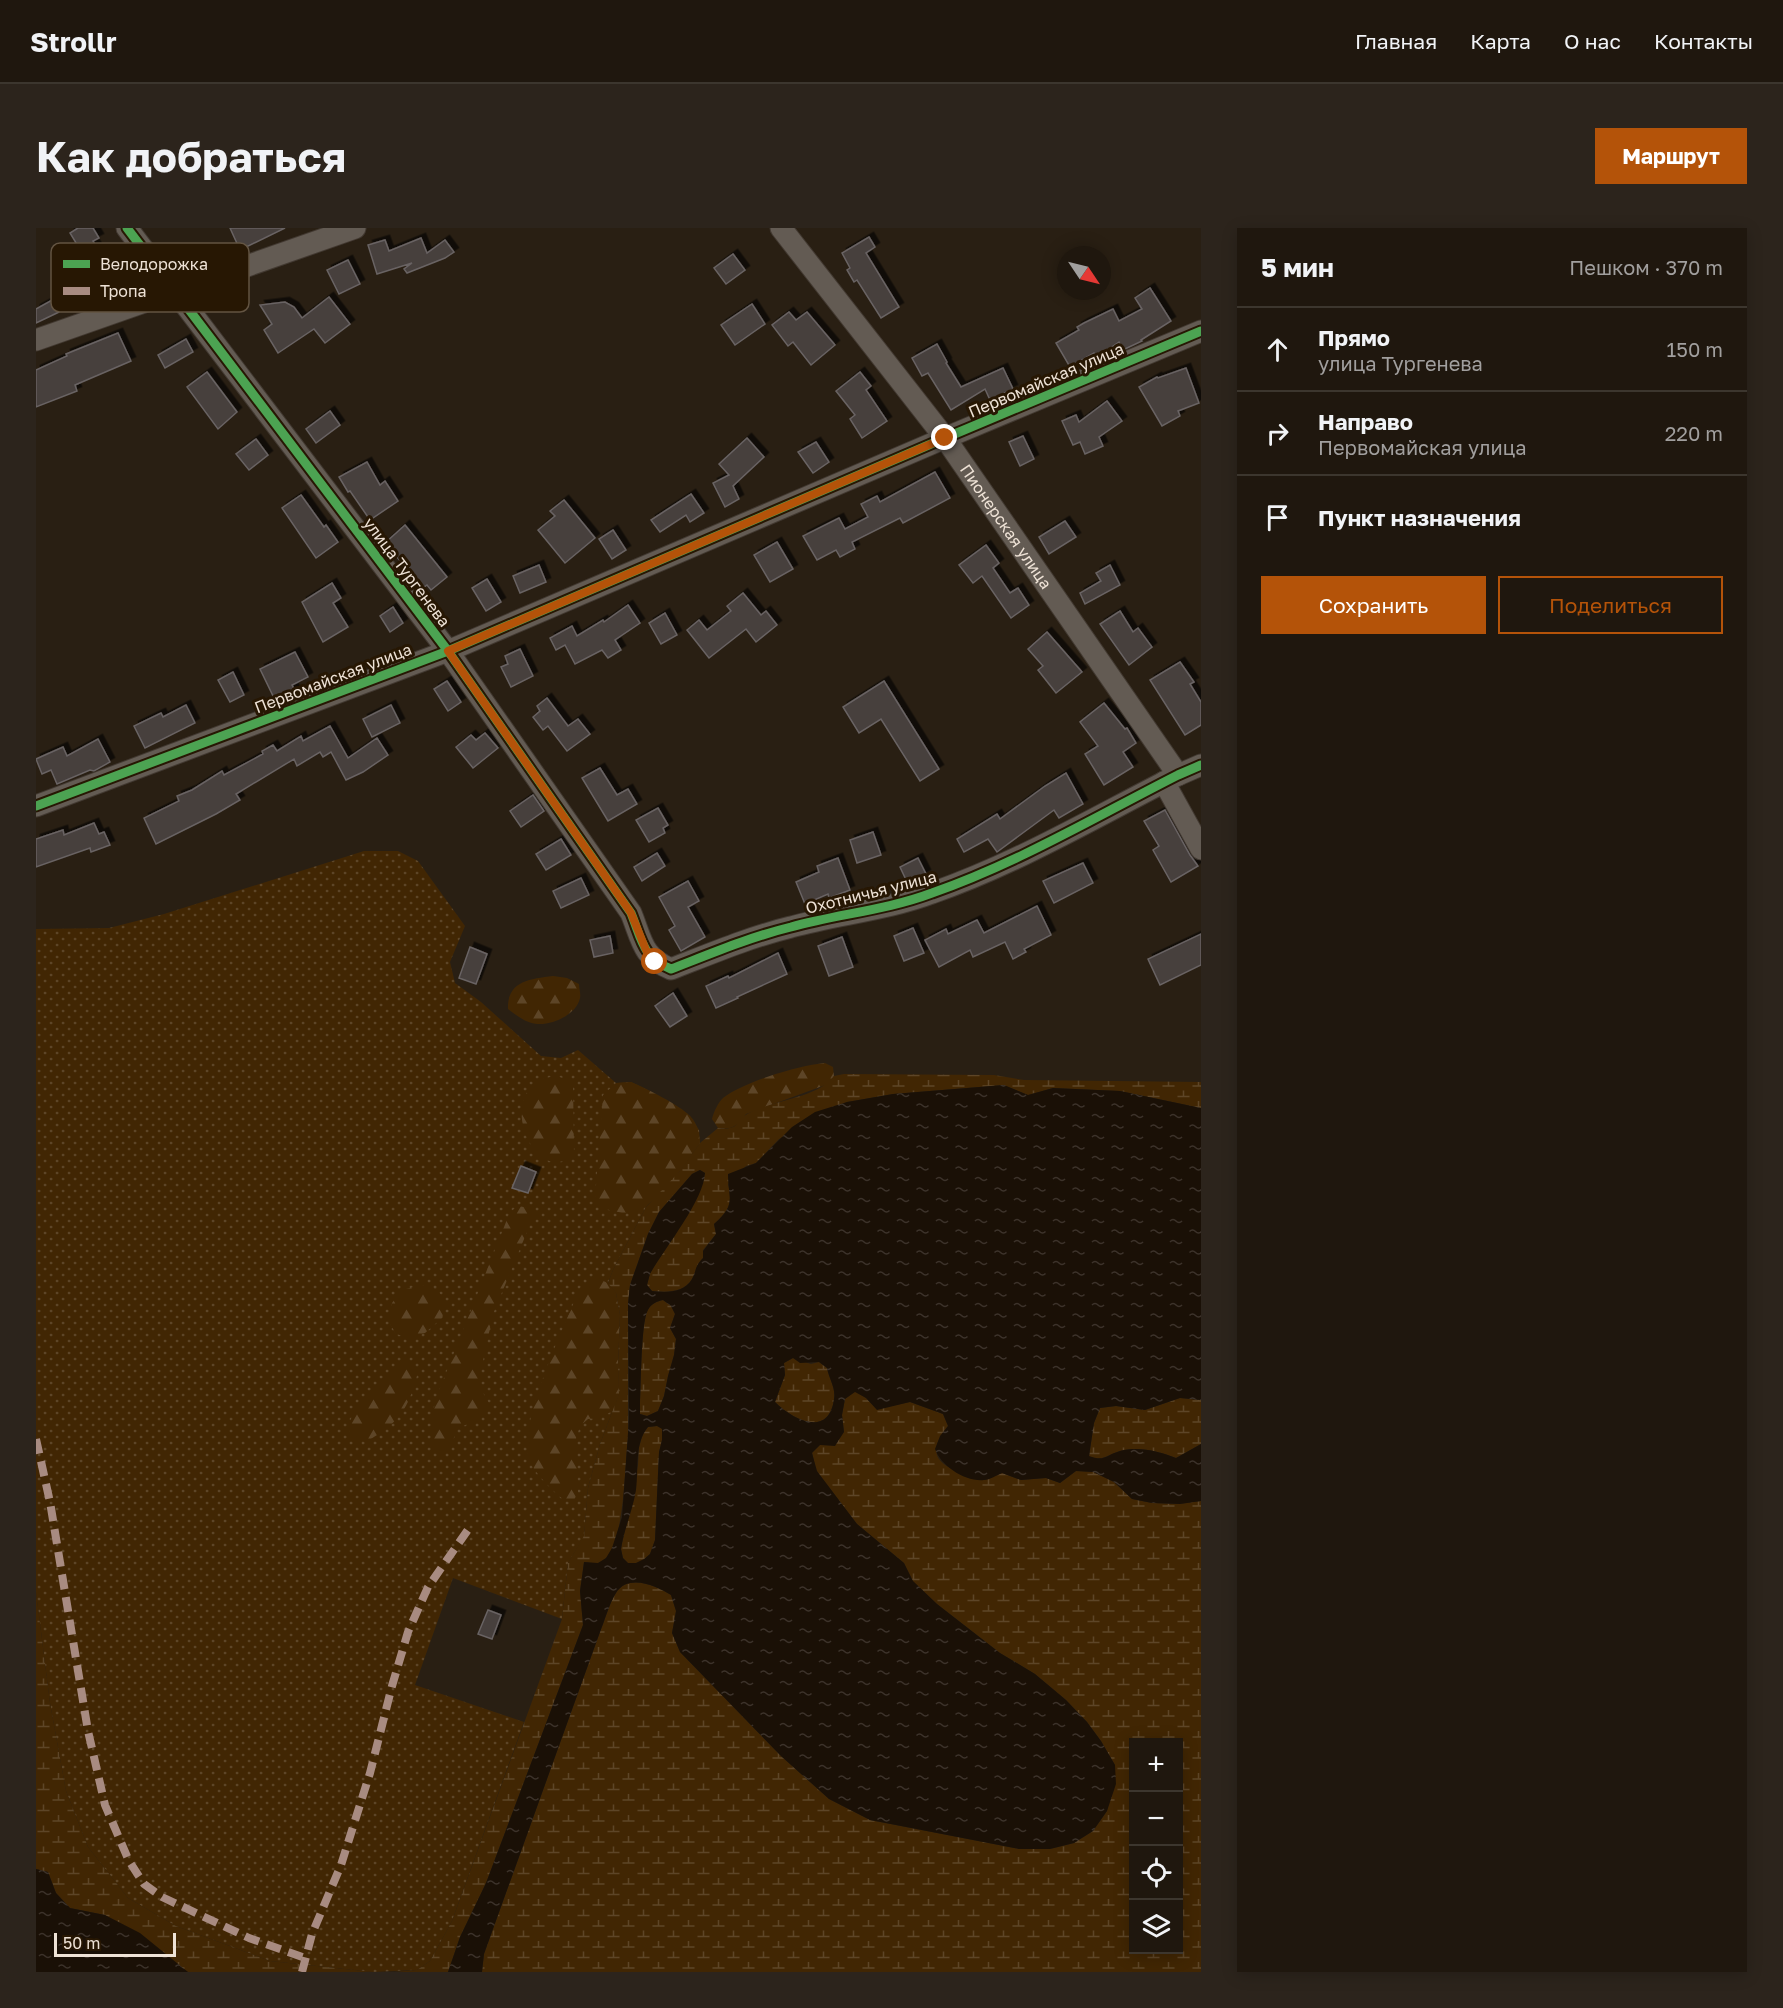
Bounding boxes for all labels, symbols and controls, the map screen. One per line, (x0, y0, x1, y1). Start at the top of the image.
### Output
text: Strollr (30, 25, 117, 58)
text: Главная (1355, 28, 1437, 54)
text: Карта (1470, 28, 1531, 54)
text: О нас (1564, 28, 1621, 54)
text: Контакты (1654, 28, 1753, 54)
button: Маршрут (1595, 128, 1747, 184)
text: Как добраться (36, 131, 346, 181)
legend (51, 243, 249, 312)
north arrow (1057, 246, 1111, 300)
text: 5 мин (1261, 252, 1334, 283)
text: Велодорожка (100, 254, 208, 274)
text: Пешком · 370 m (1569, 255, 1723, 279)
text: Тропа (100, 281, 147, 301)
text: Прямо (1318, 324, 1390, 351)
icon: ahead (1261, 333, 1294, 366)
text: 150 m (1667, 337, 1723, 361)
street label: Первомайская улица (965, 338, 1127, 422)
text: улица Тургенева (1318, 351, 1483, 375)
text: Направо (1318, 408, 1413, 435)
icon: right (1261, 417, 1294, 450)
text: 220 m (1665, 421, 1723, 445)
route end (931, 424, 957, 450)
text: Первомайская улица (1318, 435, 1527, 459)
street label: Пионерская улица (956, 460, 1056, 593)
icon: arrive (1261, 501, 1294, 534)
text: Пункт назначения (1318, 504, 1521, 531)
street label: улица Тургенева (359, 513, 455, 631)
button: Сохранить (1261, 576, 1486, 634)
button: Поделиться (1498, 576, 1723, 634)
street label: Первомайская улица (252, 639, 414, 717)
street label: Охотничья улица (803, 866, 939, 918)
route start (641, 948, 667, 974)
map controls (1129, 1738, 1183, 1954)
button: + (1129, 1738, 1183, 1792)
button: − (1129, 1792, 1183, 1846)
button: locate (1129, 1846, 1183, 1900)
button: layers (1129, 1900, 1183, 1954)
scale bar (54, 1930, 176, 1958)
text: 50 m (63, 1933, 100, 1953)

